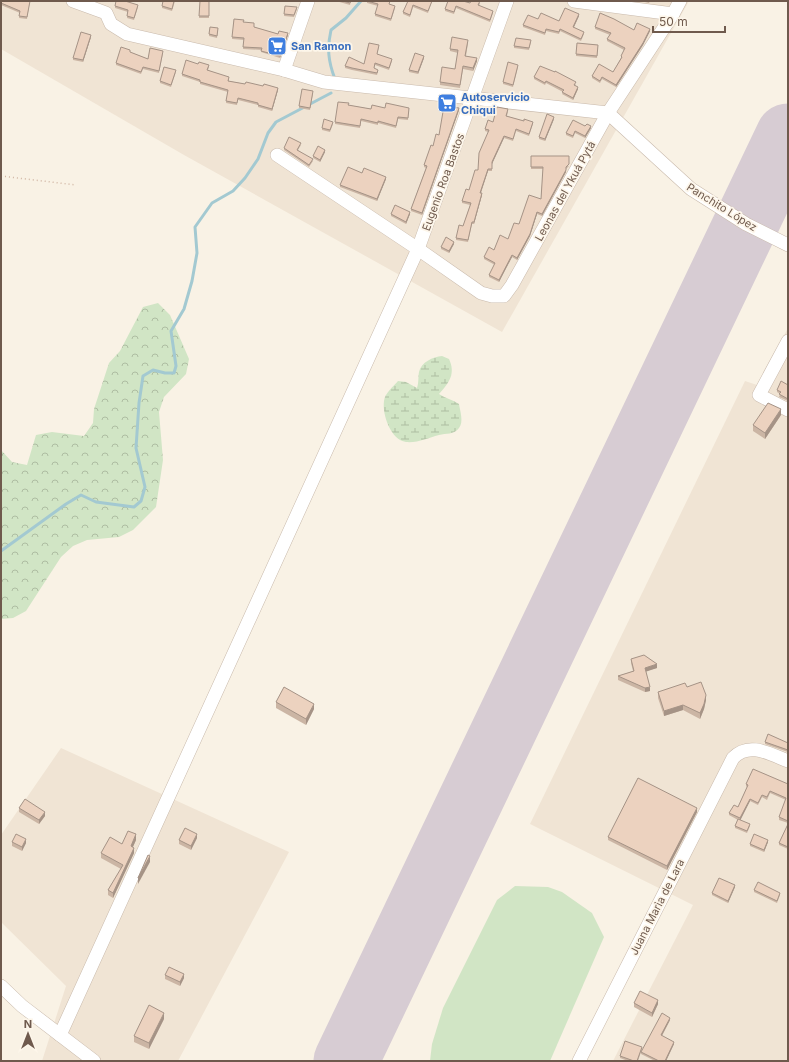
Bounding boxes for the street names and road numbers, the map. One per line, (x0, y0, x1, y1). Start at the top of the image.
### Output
street label: Eugenio Roa Bastos (419, 131, 467, 233)
street label: Leonas del Ykuá Pytá (532, 139, 598, 243)
street label: Panchito López (684, 180, 760, 234)
street label: Juana Marìa de Lara (627, 857, 687, 957)

